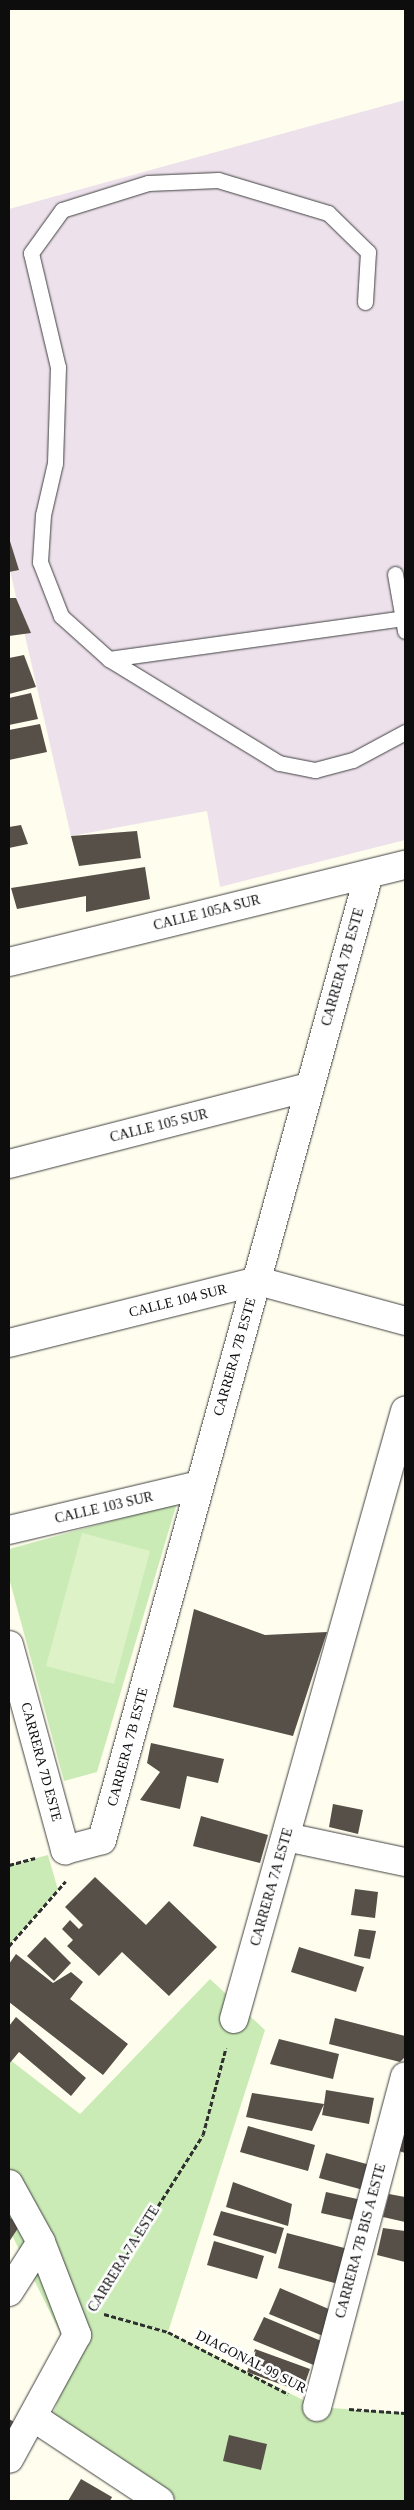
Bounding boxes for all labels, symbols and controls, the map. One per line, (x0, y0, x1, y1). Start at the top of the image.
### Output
street label: CALLE 105A SUR (151, 891, 263, 935)
street label: CARRERA 7B ESTE (318, 906, 368, 1028)
street label: CALLE 105 SUR (108, 1106, 210, 1146)
street label: CALLE 104 SUR (127, 1281, 229, 1321)
street label: CARRERA 7B ESTE (210, 1296, 260, 1418)
street label: CALLE 103 SUR (53, 1489, 155, 1527)
street label: CARRERA 7B ESTE (104, 1685, 152, 1809)
street label: CARRERA 7D ESTE (17, 1700, 65, 1824)
street label: CARRERA 7A ESTE (247, 1825, 297, 1949)
street label: CARRERA 7B BIS A ESTE (332, 2161, 390, 2321)
street label: CARRERA 7A ESTE (84, 2202, 164, 2316)
street label: DIAGONAL 99 SUR (193, 2327, 309, 2397)

